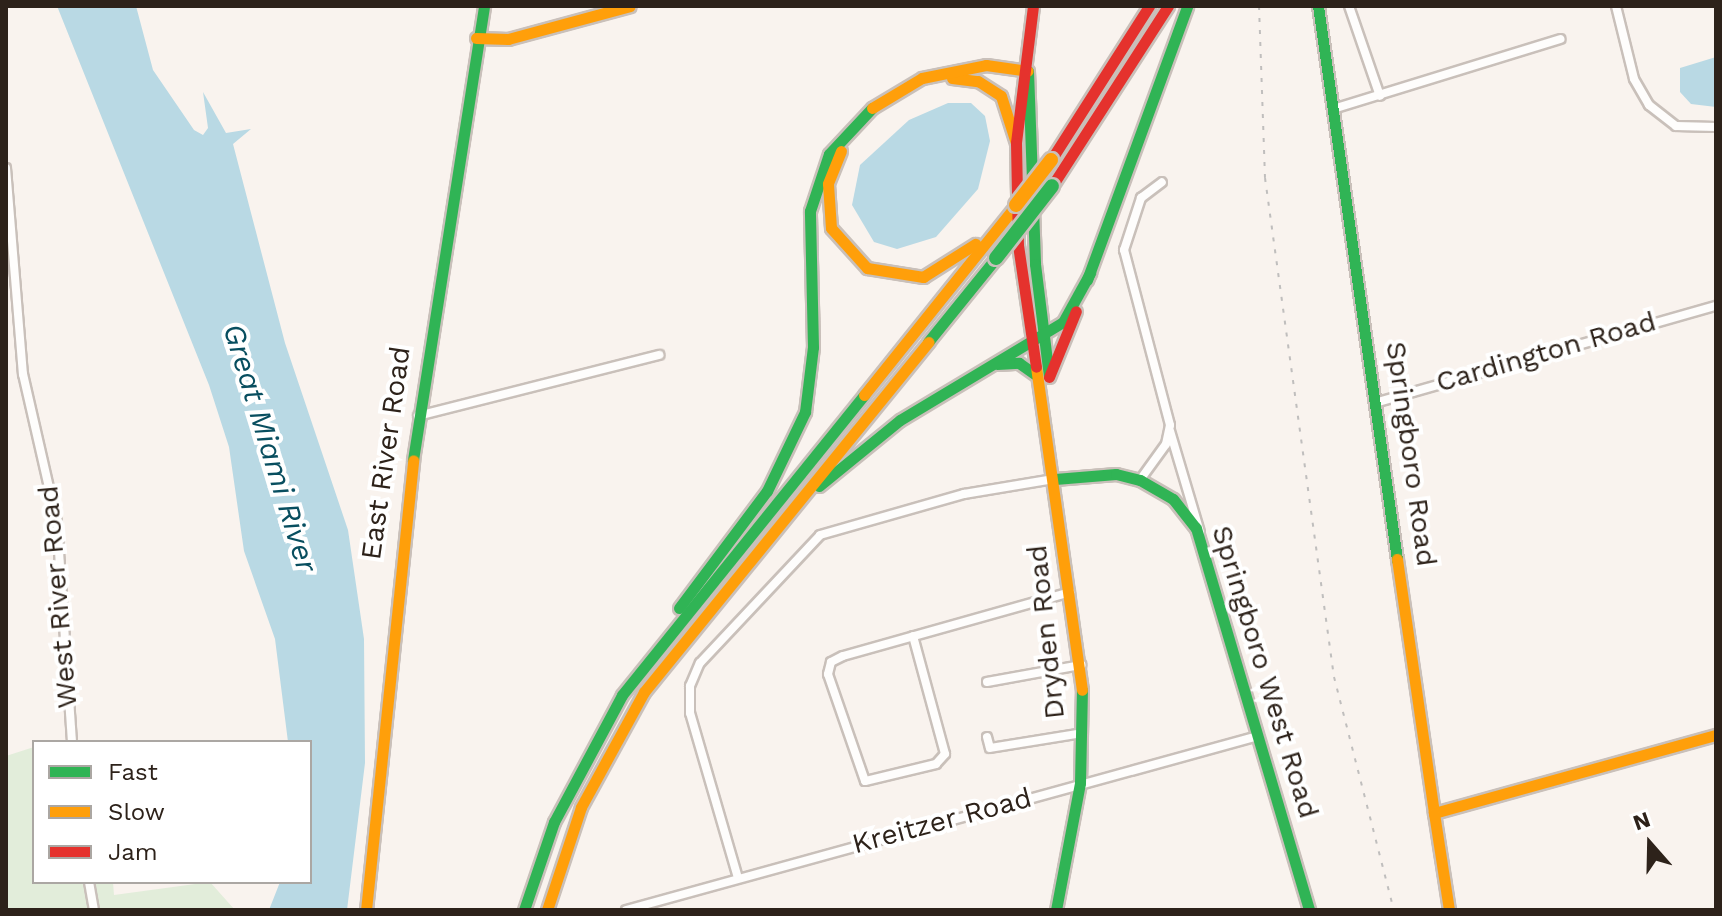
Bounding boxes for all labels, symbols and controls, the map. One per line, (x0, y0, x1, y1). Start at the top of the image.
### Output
street label: Cardington Road (1432, 305, 1660, 399)
water label: Great Miami River (215, 319, 325, 577)
street label: Springboro Road (1379, 340, 1443, 568)
street label: East River Road (354, 344, 418, 562)
street label: West River Road (31, 484, 85, 710)
street label: Springboro West Road (1204, 521, 1326, 823)
street label: Dryden Road (1020, 543, 1072, 721)
legend (32, 740, 312, 884)
text: Fast (108, 758, 158, 786)
street label: Kreitzer Road (848, 781, 1036, 861)
text: Slow (108, 798, 165, 826)
north arrow (1610, 804, 1690, 884)
text: N (1630, 806, 1654, 836)
text: Jam (108, 838, 158, 866)

